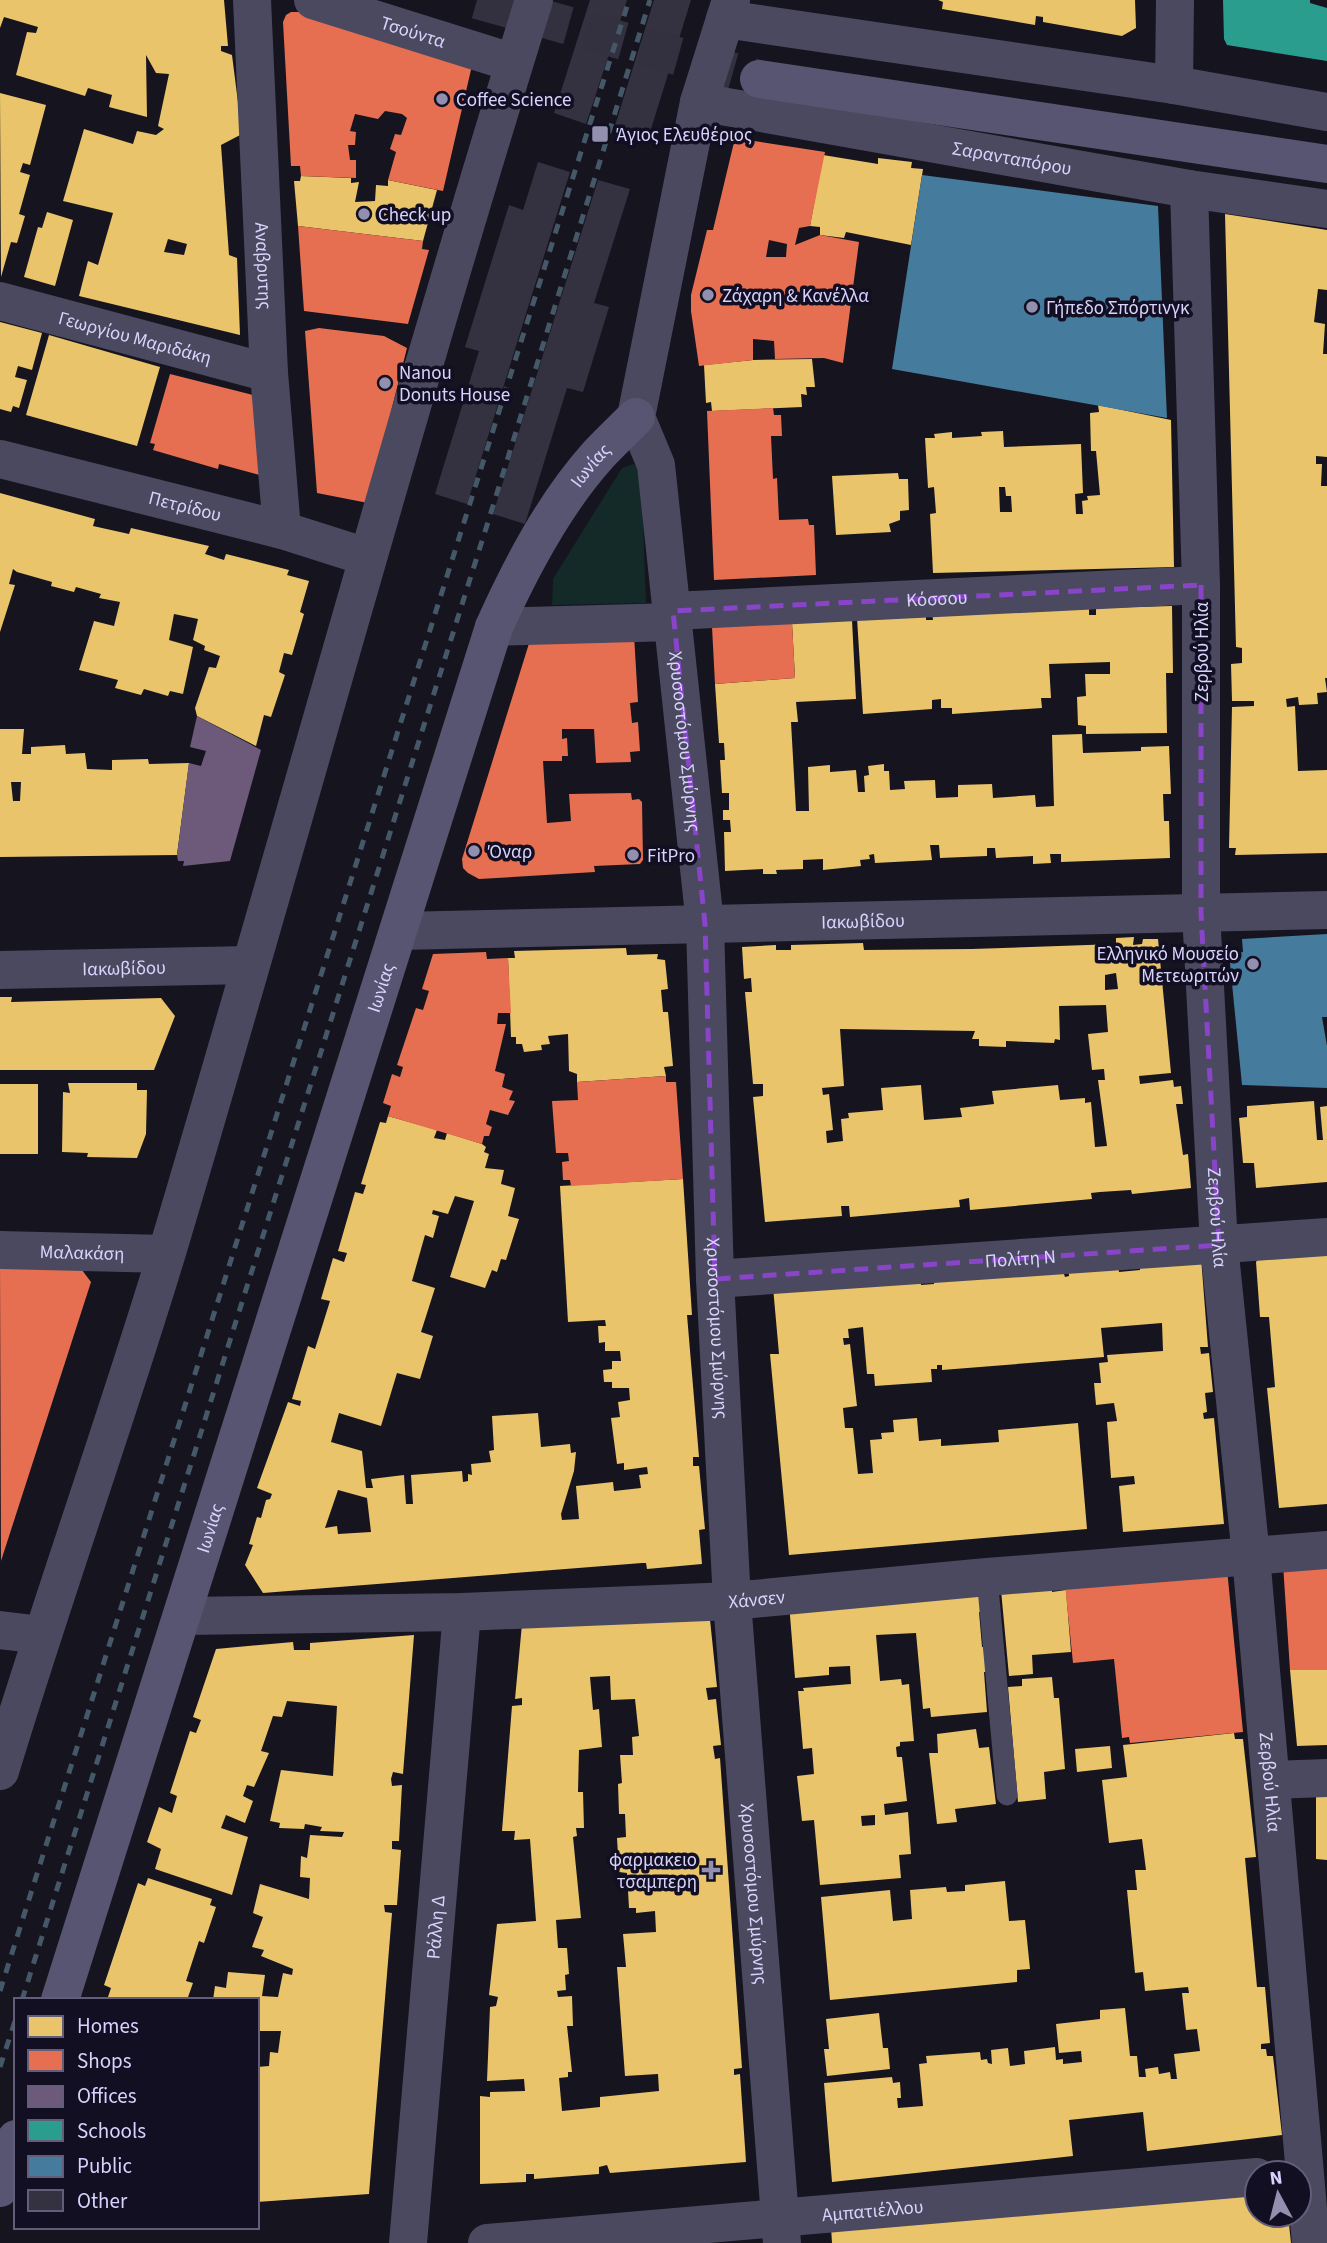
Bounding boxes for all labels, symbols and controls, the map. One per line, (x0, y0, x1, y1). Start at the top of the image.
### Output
street label: Τσούντα (377, 10, 449, 56)
place label: Coffee Science (456, 87, 572, 114)
marker: Coffee Science (434, 91, 450, 107)
place label: Άγιος Ελευθέριος (616, 122, 752, 149)
marker: Άγιος Ελευθέριος (590, 124, 610, 144)
street label: Σαρανταπόρου (950, 135, 1074, 183)
place label: Check up (378, 202, 451, 229)
marker: Check up (356, 206, 372, 222)
street label: Αναβρυτης (247, 222, 278, 310)
place label: Ζάχαρη & Κανέλλα (722, 283, 869, 310)
marker: Ζάχαρη & Κανέλλα (700, 287, 716, 303)
place label: Γήπεδο Σπόρτινγκ (1046, 295, 1190, 322)
marker: Γήπεδο Σπόρτινγκ (1024, 299, 1040, 315)
street label: Γεωργίου Μαριδάκη (55, 305, 214, 372)
place label: Nanou Donuts House (399, 360, 510, 409)
marker: Nanou Donuts House (377, 375, 393, 391)
street label: Ιωνίας (564, 438, 617, 494)
street label: Πετρίδου (146, 485, 224, 529)
street label: Κόσσου (905, 585, 968, 615)
street label: Ζερβού Ηλία (1189, 601, 1216, 702)
street label: Χρυσοστόμου Σμύρνης (661, 650, 707, 833)
place label: Όναρ (487, 839, 532, 866)
marker: Όναρ (466, 843, 482, 859)
place label: FitPro (647, 843, 695, 870)
marker: FitPro (625, 847, 641, 863)
street label: Ιακωβίδου (821, 908, 905, 936)
place label: Ελληνικό Μουσείο Μετεωριτών (1096, 941, 1239, 990)
street label: Ιακωβίδου (82, 955, 166, 983)
marker: Ελληνικό Μουσείο Μετεωριτών (1245, 956, 1261, 972)
street label: Ιωνίας (361, 960, 402, 1016)
street label: Ζερβού Ηλία (1200, 1167, 1233, 1269)
street label: Χρυσοστόμου Σμύρνης (699, 1237, 734, 1420)
street label: Μαλακάση (39, 1239, 125, 1268)
street label: Πολίτη Ν (984, 1244, 1057, 1275)
street label: Ιωνίας (190, 1500, 231, 1557)
street label: Χάνσεν (727, 1584, 786, 1616)
street label: Ζερβού Ηλία (1251, 1731, 1287, 1834)
street label: Χρυσοστόμου Σμύρνης (733, 1802, 774, 1986)
place label: φαρμακειο τσαμπερη (609, 1847, 697, 1896)
marker: φαρμακειο τσαμπερη (703, 1862, 719, 1878)
street label: Ράλλη Δ (420, 1894, 453, 1960)
legend (14, 1998, 259, 2229)
text: Homes (77, 2011, 139, 2041)
text: Shops (77, 2046, 132, 2076)
text: Offices (77, 2081, 137, 2111)
text: Schools (77, 2116, 146, 2146)
text: Public (77, 2151, 132, 2181)
north arrow (1243, 2159, 1313, 2229)
text: N (1268, 2164, 1284, 2193)
text: Other (77, 2186, 128, 2216)
street label: Αμπατιέλλου (821, 2194, 925, 2229)

